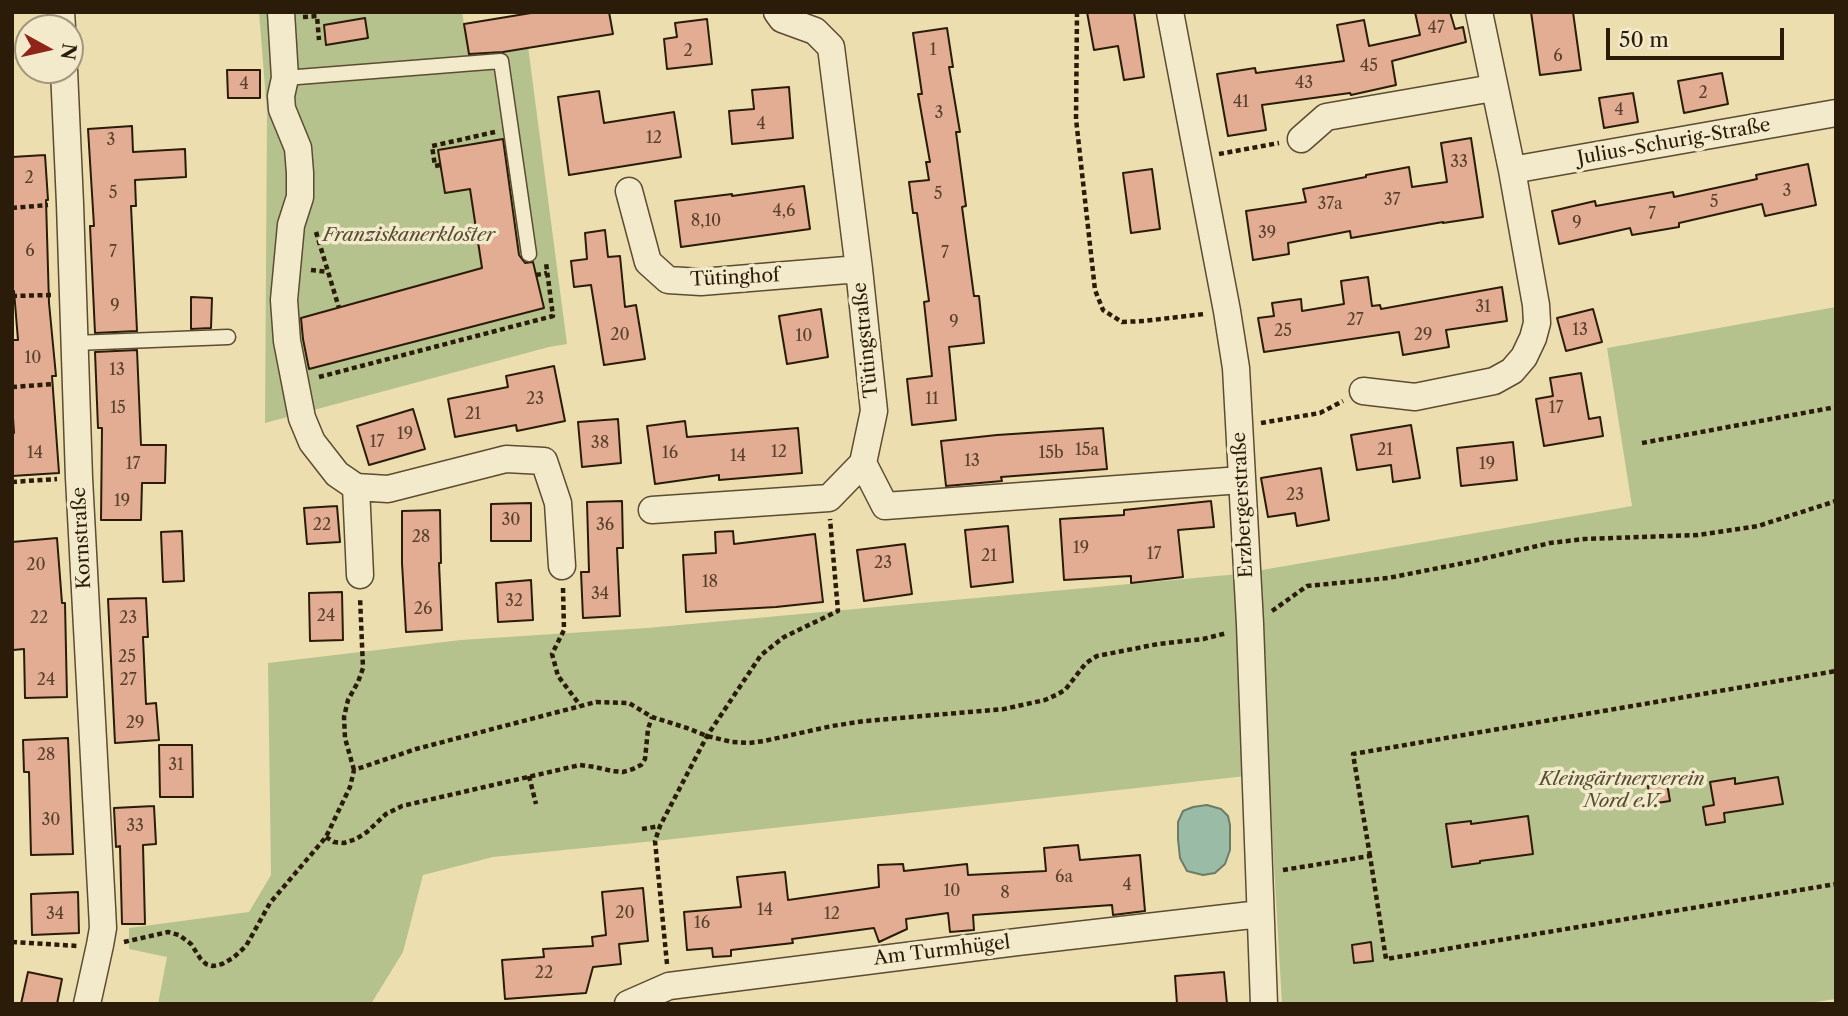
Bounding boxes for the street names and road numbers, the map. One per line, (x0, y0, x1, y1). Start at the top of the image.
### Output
street label: Julius-Schurig-Straße (1576, 114, 1772, 170)
street label: Tütinghof (690, 264, 780, 292)
street label: Tütingstraße (849, 281, 883, 399)
street label: Erzbergerstraße (1228, 431, 1258, 579)
street label: Kornstraße (68, 486, 96, 590)
street label: Am Turmhügel (872, 931, 1012, 971)

